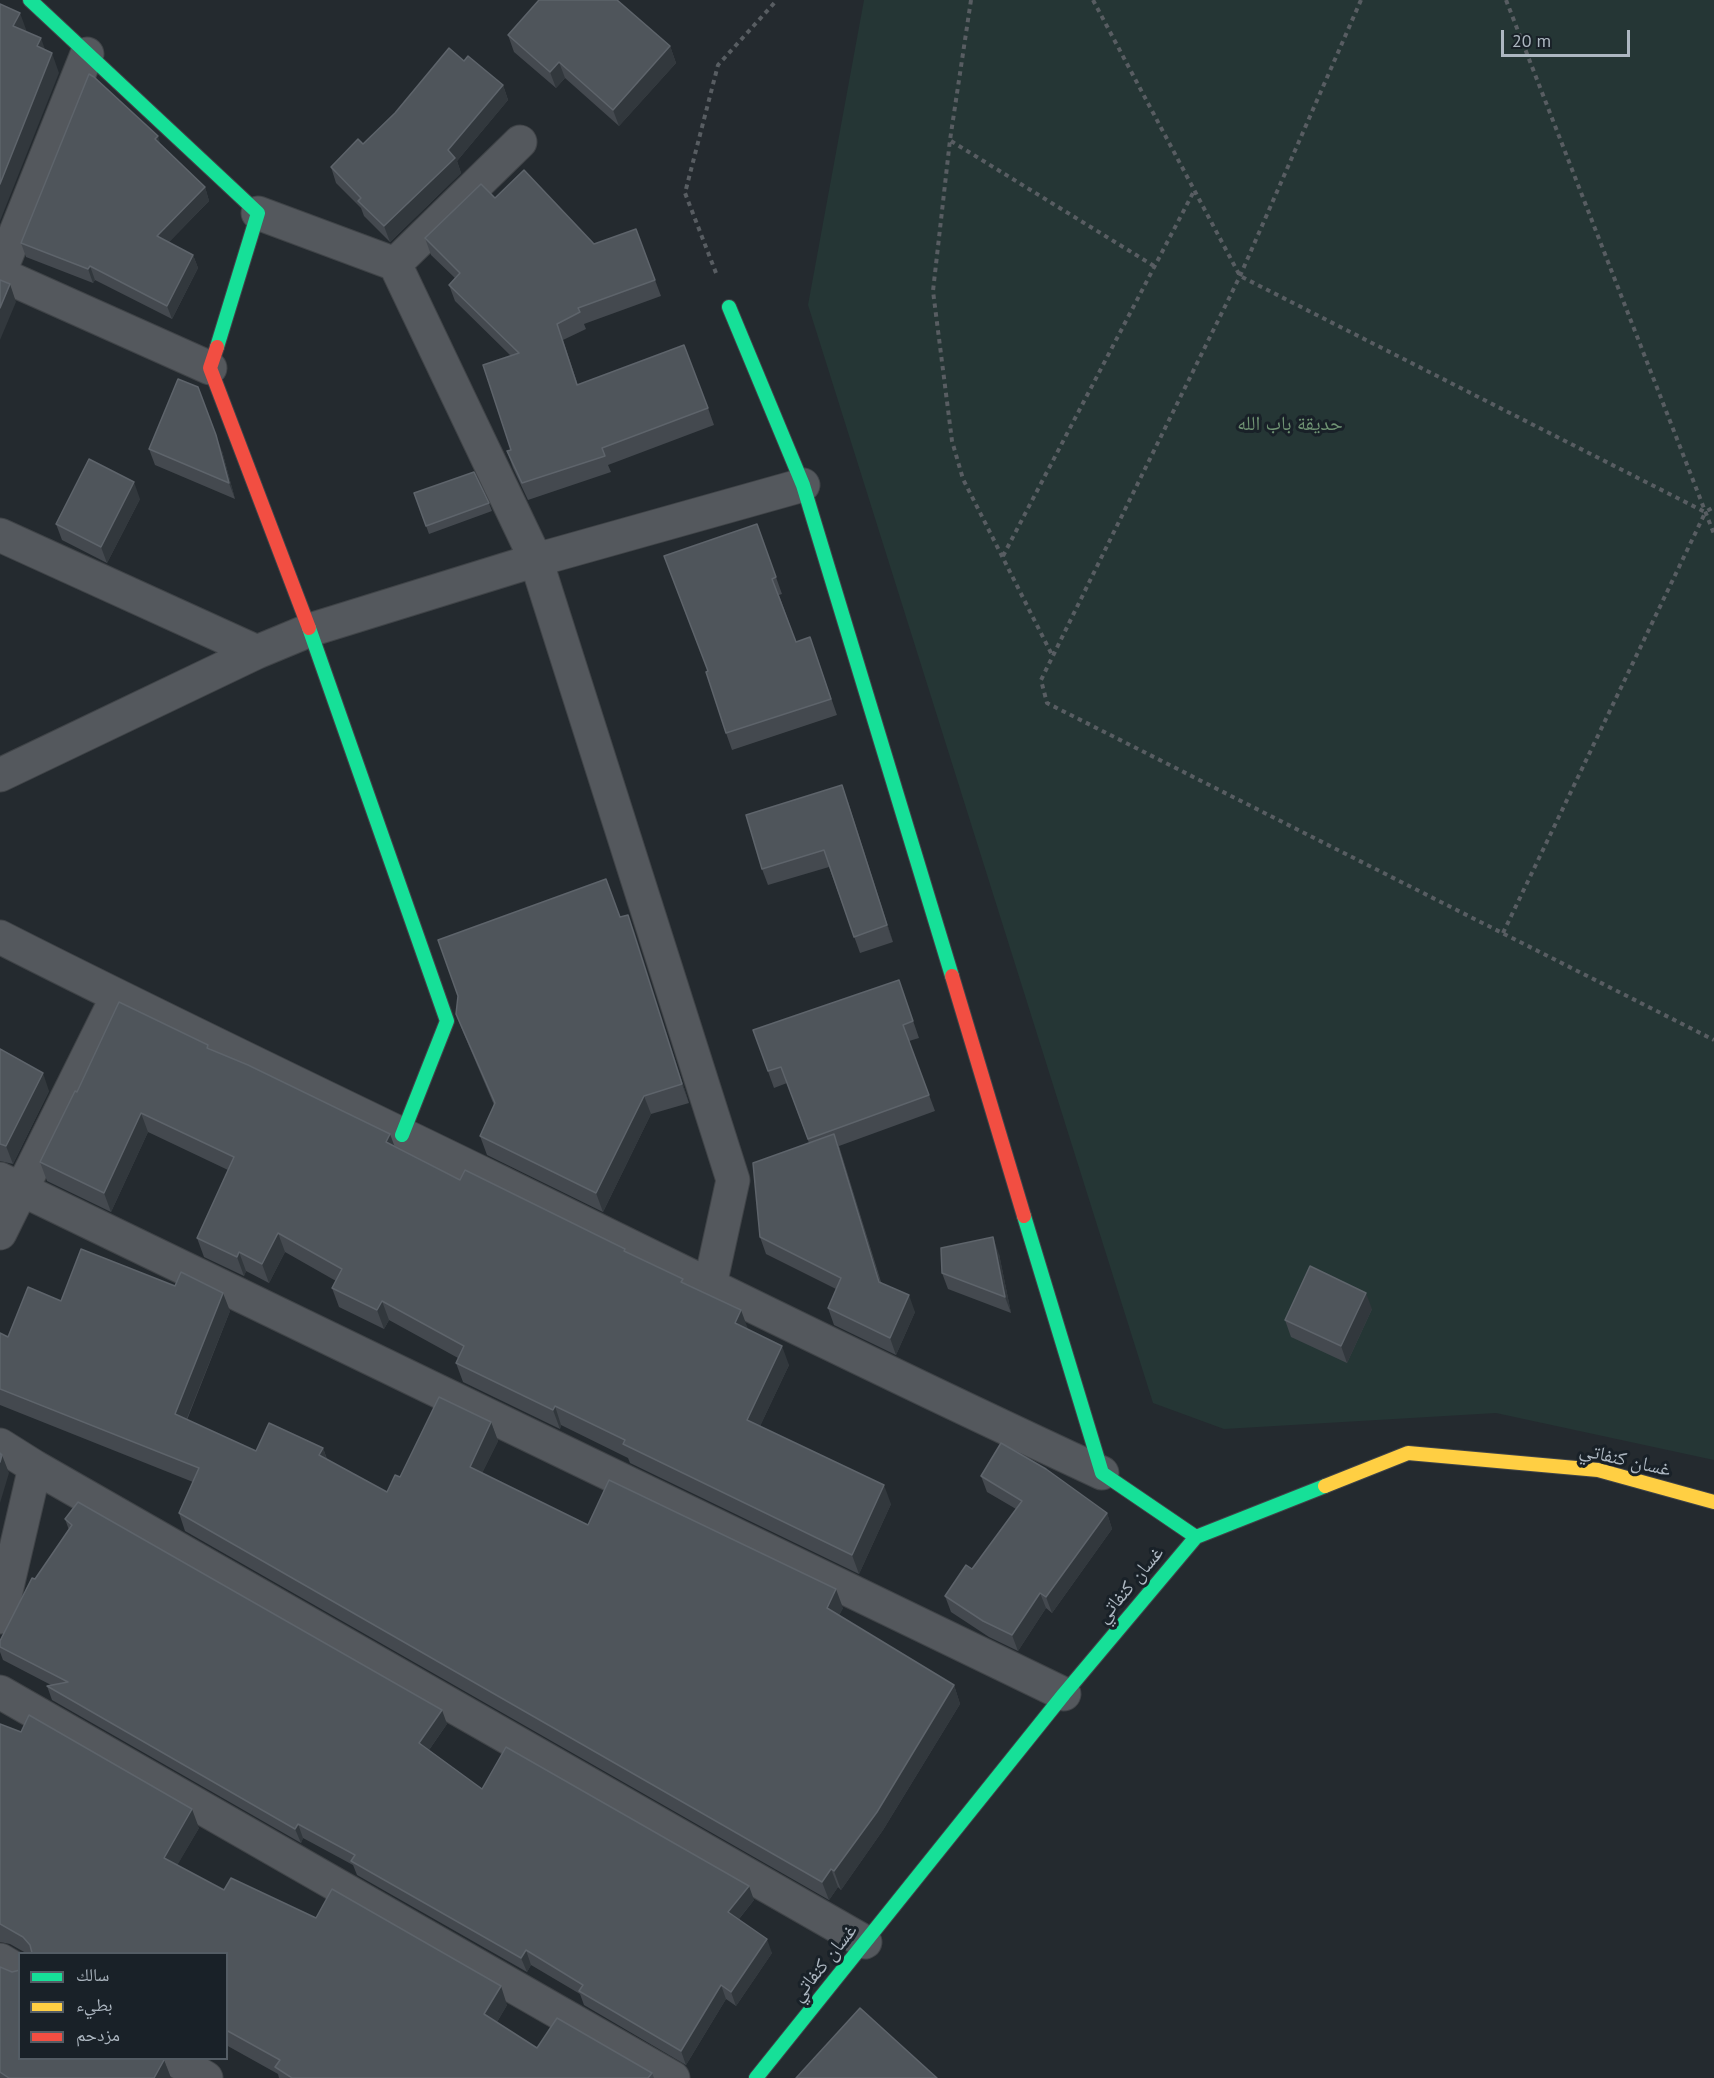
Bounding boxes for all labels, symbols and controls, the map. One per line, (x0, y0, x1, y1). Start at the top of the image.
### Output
scale bar (1504, 18, 1633, 56)
text: 20 m (1512, 29, 1551, 52)
park label: حديقة باب الله (1237, 412, 1343, 436)
street label: غسان كنفاتي (1577, 1438, 1673, 1482)
street label: غسان كنفاتي (1091, 1542, 1169, 1628)
street label: غسان كنفاتي (785, 1919, 863, 2007)
legend (18, 1952, 228, 2060)
text: سالك (76, 1963, 109, 1986)
text: بطيء (76, 1993, 113, 2016)
text: مزدحم (76, 2023, 120, 2046)

